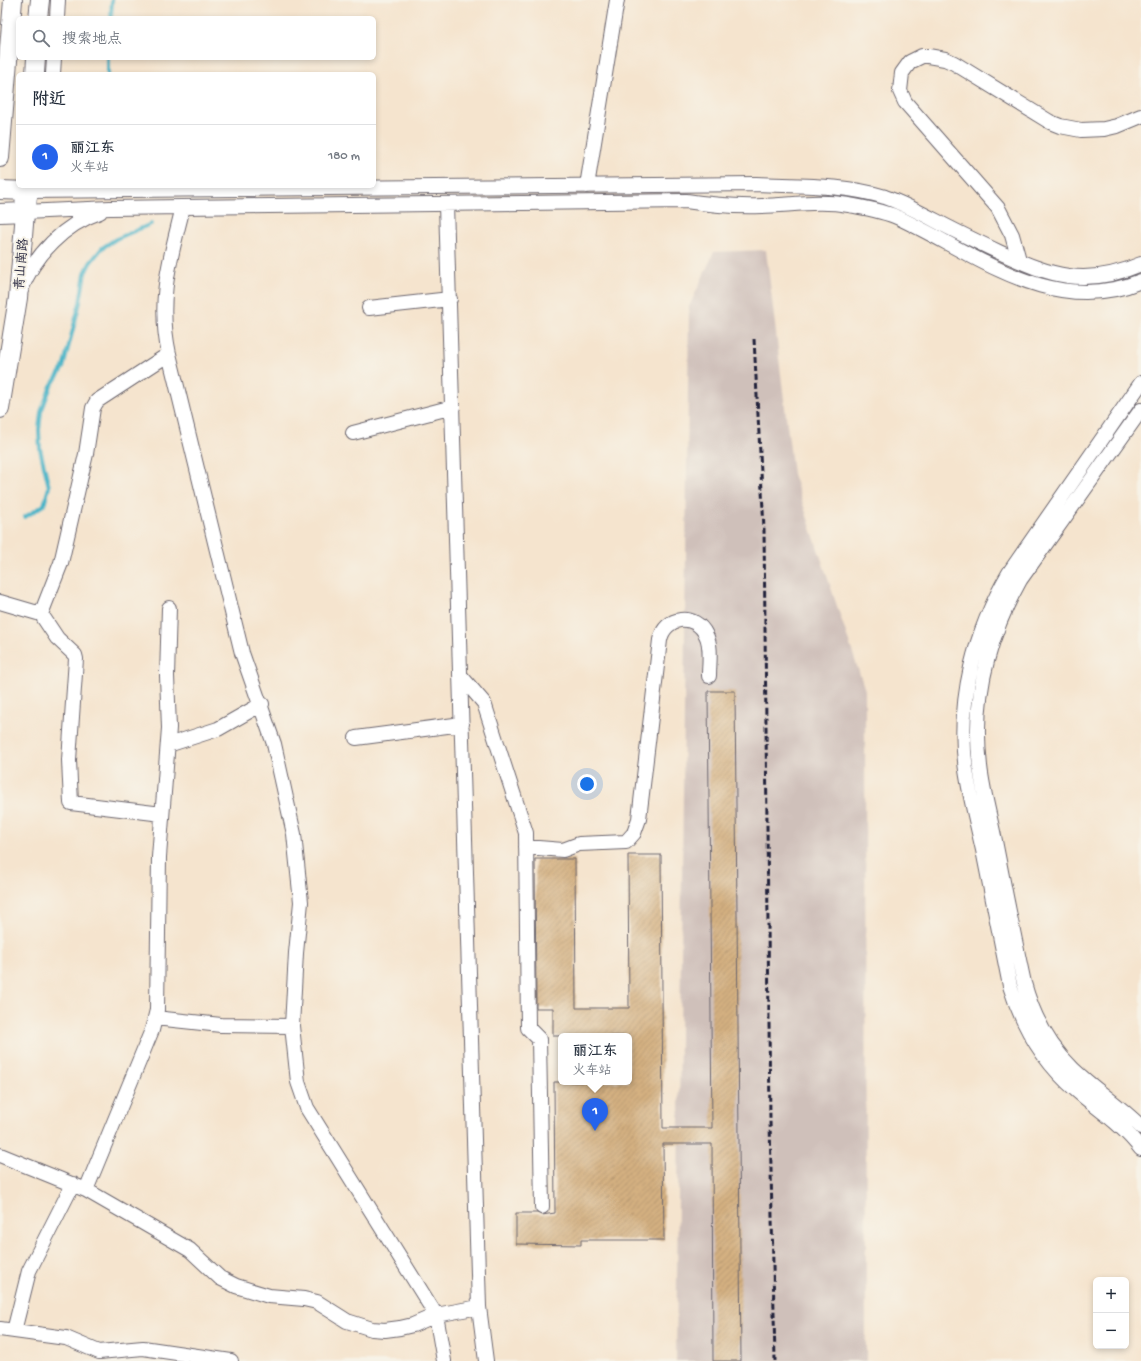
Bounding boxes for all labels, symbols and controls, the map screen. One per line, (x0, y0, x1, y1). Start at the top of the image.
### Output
search box (16, 16, 376, 60)
icon: search (30, 27, 52, 49)
text: 搜索地点 (62, 31, 122, 49)
text: 附近 (32, 91, 66, 111)
text: 丽江东 (70, 140, 115, 158)
text: 1 (42, 149, 48, 164)
text: 180 m (328, 149, 360, 164)
text: 火车站 (70, 161, 109, 176)
street label: 青山南路 (12, 238, 32, 291)
your location (577, 774, 597, 794)
popup (558, 1033, 632, 1085)
text: 丽江东 (572, 1043, 618, 1061)
text: 火车站 (572, 1064, 612, 1079)
pin: 1 (582, 1098, 608, 1131)
map controls (1093, 1277, 1129, 1349)
button: + (1093, 1277, 1129, 1313)
button: − (1093, 1313, 1129, 1349)

